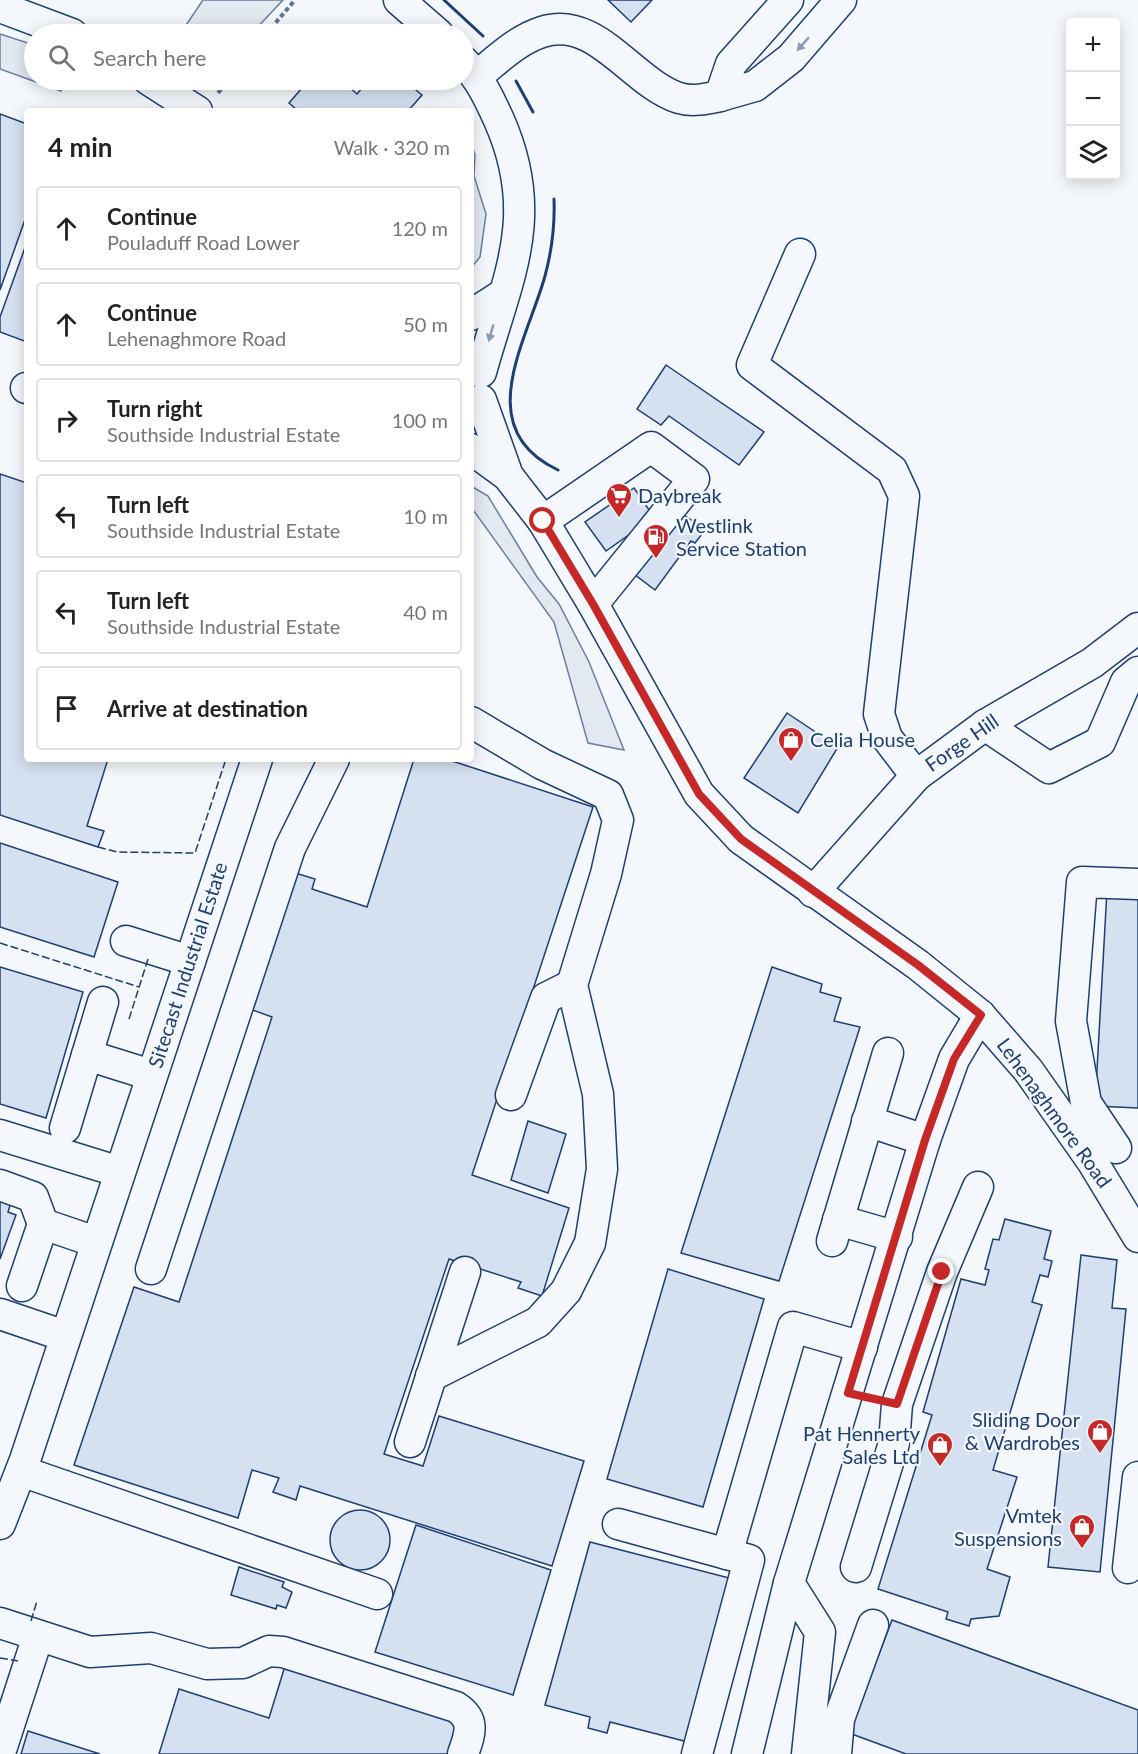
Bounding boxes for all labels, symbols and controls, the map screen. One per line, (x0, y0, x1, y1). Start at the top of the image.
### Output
map controls (1066, 18, 1120, 180)
button: + (1066, 18, 1120, 72)
search box (24, 24, 474, 90)
one-way arrow (797, 36, 810, 51)
icon: search (45, 41, 78, 74)
text: Search here (93, 44, 206, 71)
button: − (1066, 72, 1120, 126)
button: layers (1066, 126, 1120, 180)
text: 4 min (48, 131, 112, 163)
text: Walk · 320 m (334, 135, 450, 159)
text: Continue (107, 203, 197, 230)
icon: ahead (50, 212, 83, 245)
text: 120 m (392, 216, 448, 240)
text: Pouladuff Road Lower (107, 230, 300, 254)
text: Continue (107, 299, 197, 326)
icon: ahead (50, 308, 83, 341)
text: 50 m (403, 312, 448, 336)
one-way arrow (486, 324, 496, 342)
text: Lehenaghmore Road (107, 326, 286, 350)
text: Turn right (107, 395, 202, 422)
icon: right (50, 404, 83, 437)
text: 100 m (392, 408, 448, 432)
text: Southside Industrial Estate (107, 422, 340, 446)
supermarket icon: Daybreak (604, 481, 634, 519)
place label: Daybreak (638, 483, 723, 507)
text: Turn left (107, 491, 189, 518)
icon: left (50, 500, 83, 533)
text: 10 m (403, 504, 448, 528)
route start (529, 507, 555, 533)
place label: Westlink Service Station (676, 513, 807, 560)
text: Southside Industrial Estate (107, 518, 340, 542)
fuel station icon: Westlink Service Station (641, 522, 671, 560)
text: Turn left (107, 587, 189, 614)
icon: left (50, 596, 83, 629)
text: 40 m (403, 600, 448, 624)
text: Southside Industrial Estate (107, 614, 340, 638)
icon: arrive (50, 692, 83, 725)
text: Arrive at destination (107, 695, 308, 722)
street label: Forge Hill (920, 708, 1003, 776)
shop icon: Celia House (776, 725, 806, 763)
place label: Celia House (810, 727, 915, 751)
street label: Sitecast Industrial Estate (142, 859, 232, 1071)
street label: Lehenaghmore Road (992, 1033, 1117, 1192)
route end (928, 1258, 954, 1284)
place label: Sliding Door & Wardrobes (965, 1407, 1081, 1454)
shop icon: Sliding Door & Wardrobes (1085, 1417, 1115, 1455)
place label: Pat Hennerty Sales Ltd (803, 1421, 921, 1468)
shop icon: Pat Hennerty Sales Ltd (925, 1430, 955, 1468)
place label: Vmtek Suspensions (954, 1503, 1063, 1550)
shop icon: Vmtek Suspensions (1067, 1512, 1097, 1550)

